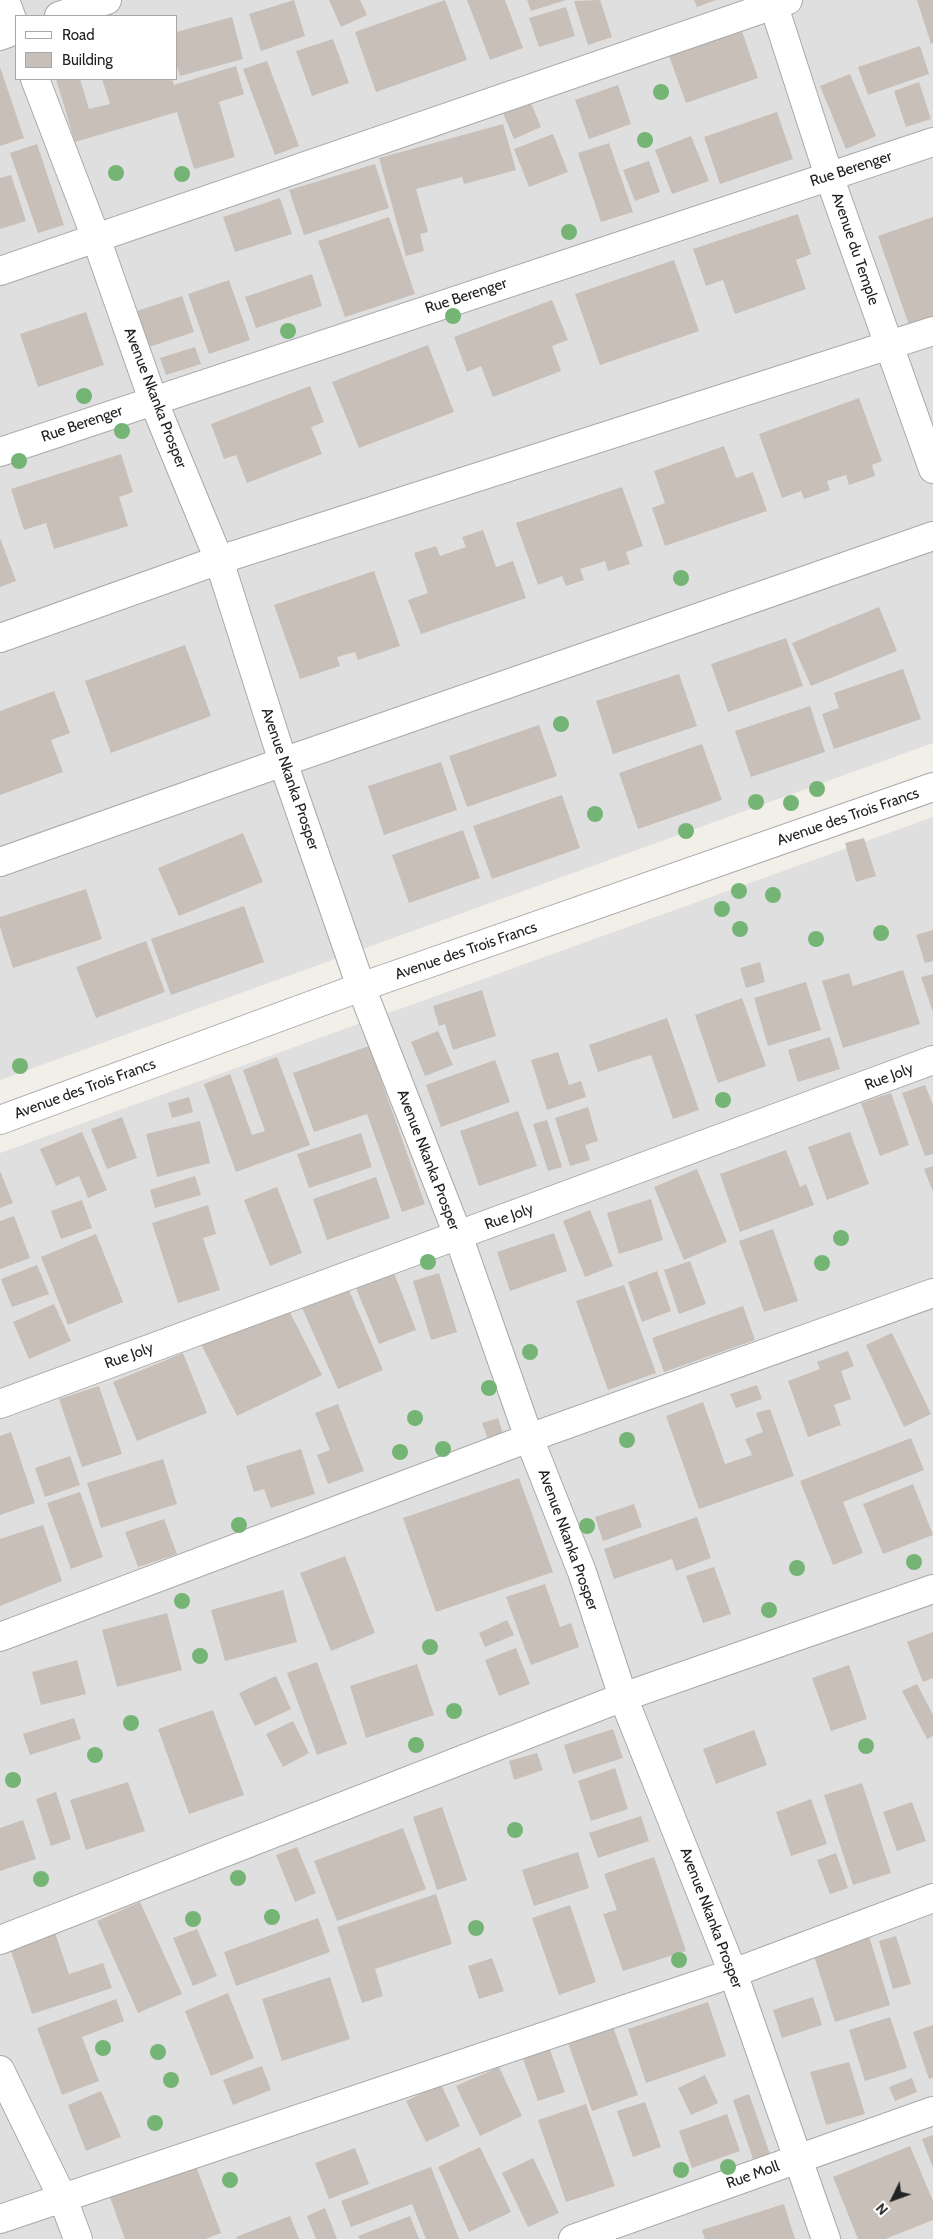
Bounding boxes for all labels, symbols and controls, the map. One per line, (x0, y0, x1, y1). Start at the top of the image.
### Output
legend (15, 15, 178, 80)
text: Road (62, 26, 95, 44)
text: Building (62, 51, 113, 69)
street label: Rue Berenger (808, 147, 894, 191)
street label: Avenue du Temple (827, 190, 883, 308)
street label: Rue Berenger (423, 274, 509, 318)
street label: Avenue Nkanka Prosper (120, 325, 190, 471)
street label: Rue Berenger (39, 402, 125, 446)
street label: Avenue Nkanka Prosper (257, 706, 323, 852)
street label: Avenue des Trois Francs (775, 784, 921, 850)
street label: Avenue des Trois Francs (393, 918, 539, 984)
street label: Avenue des Trois Francs (12, 1055, 158, 1123)
street label: Rue Joly (862, 1060, 916, 1094)
street label: Avenue Nkanka Prosper (393, 1087, 463, 1233)
street label: Rue Joly (482, 1200, 536, 1234)
street label: Rue Joly (102, 1339, 156, 1373)
street label: Avenue Nkanka Prosper (534, 1467, 602, 1613)
street label: Avenue Nkanka Prosper (676, 1845, 746, 1991)
street label: Rue Moll (724, 2157, 782, 2193)
north arrow (868, 2174, 918, 2224)
text: N (872, 2199, 892, 2219)

